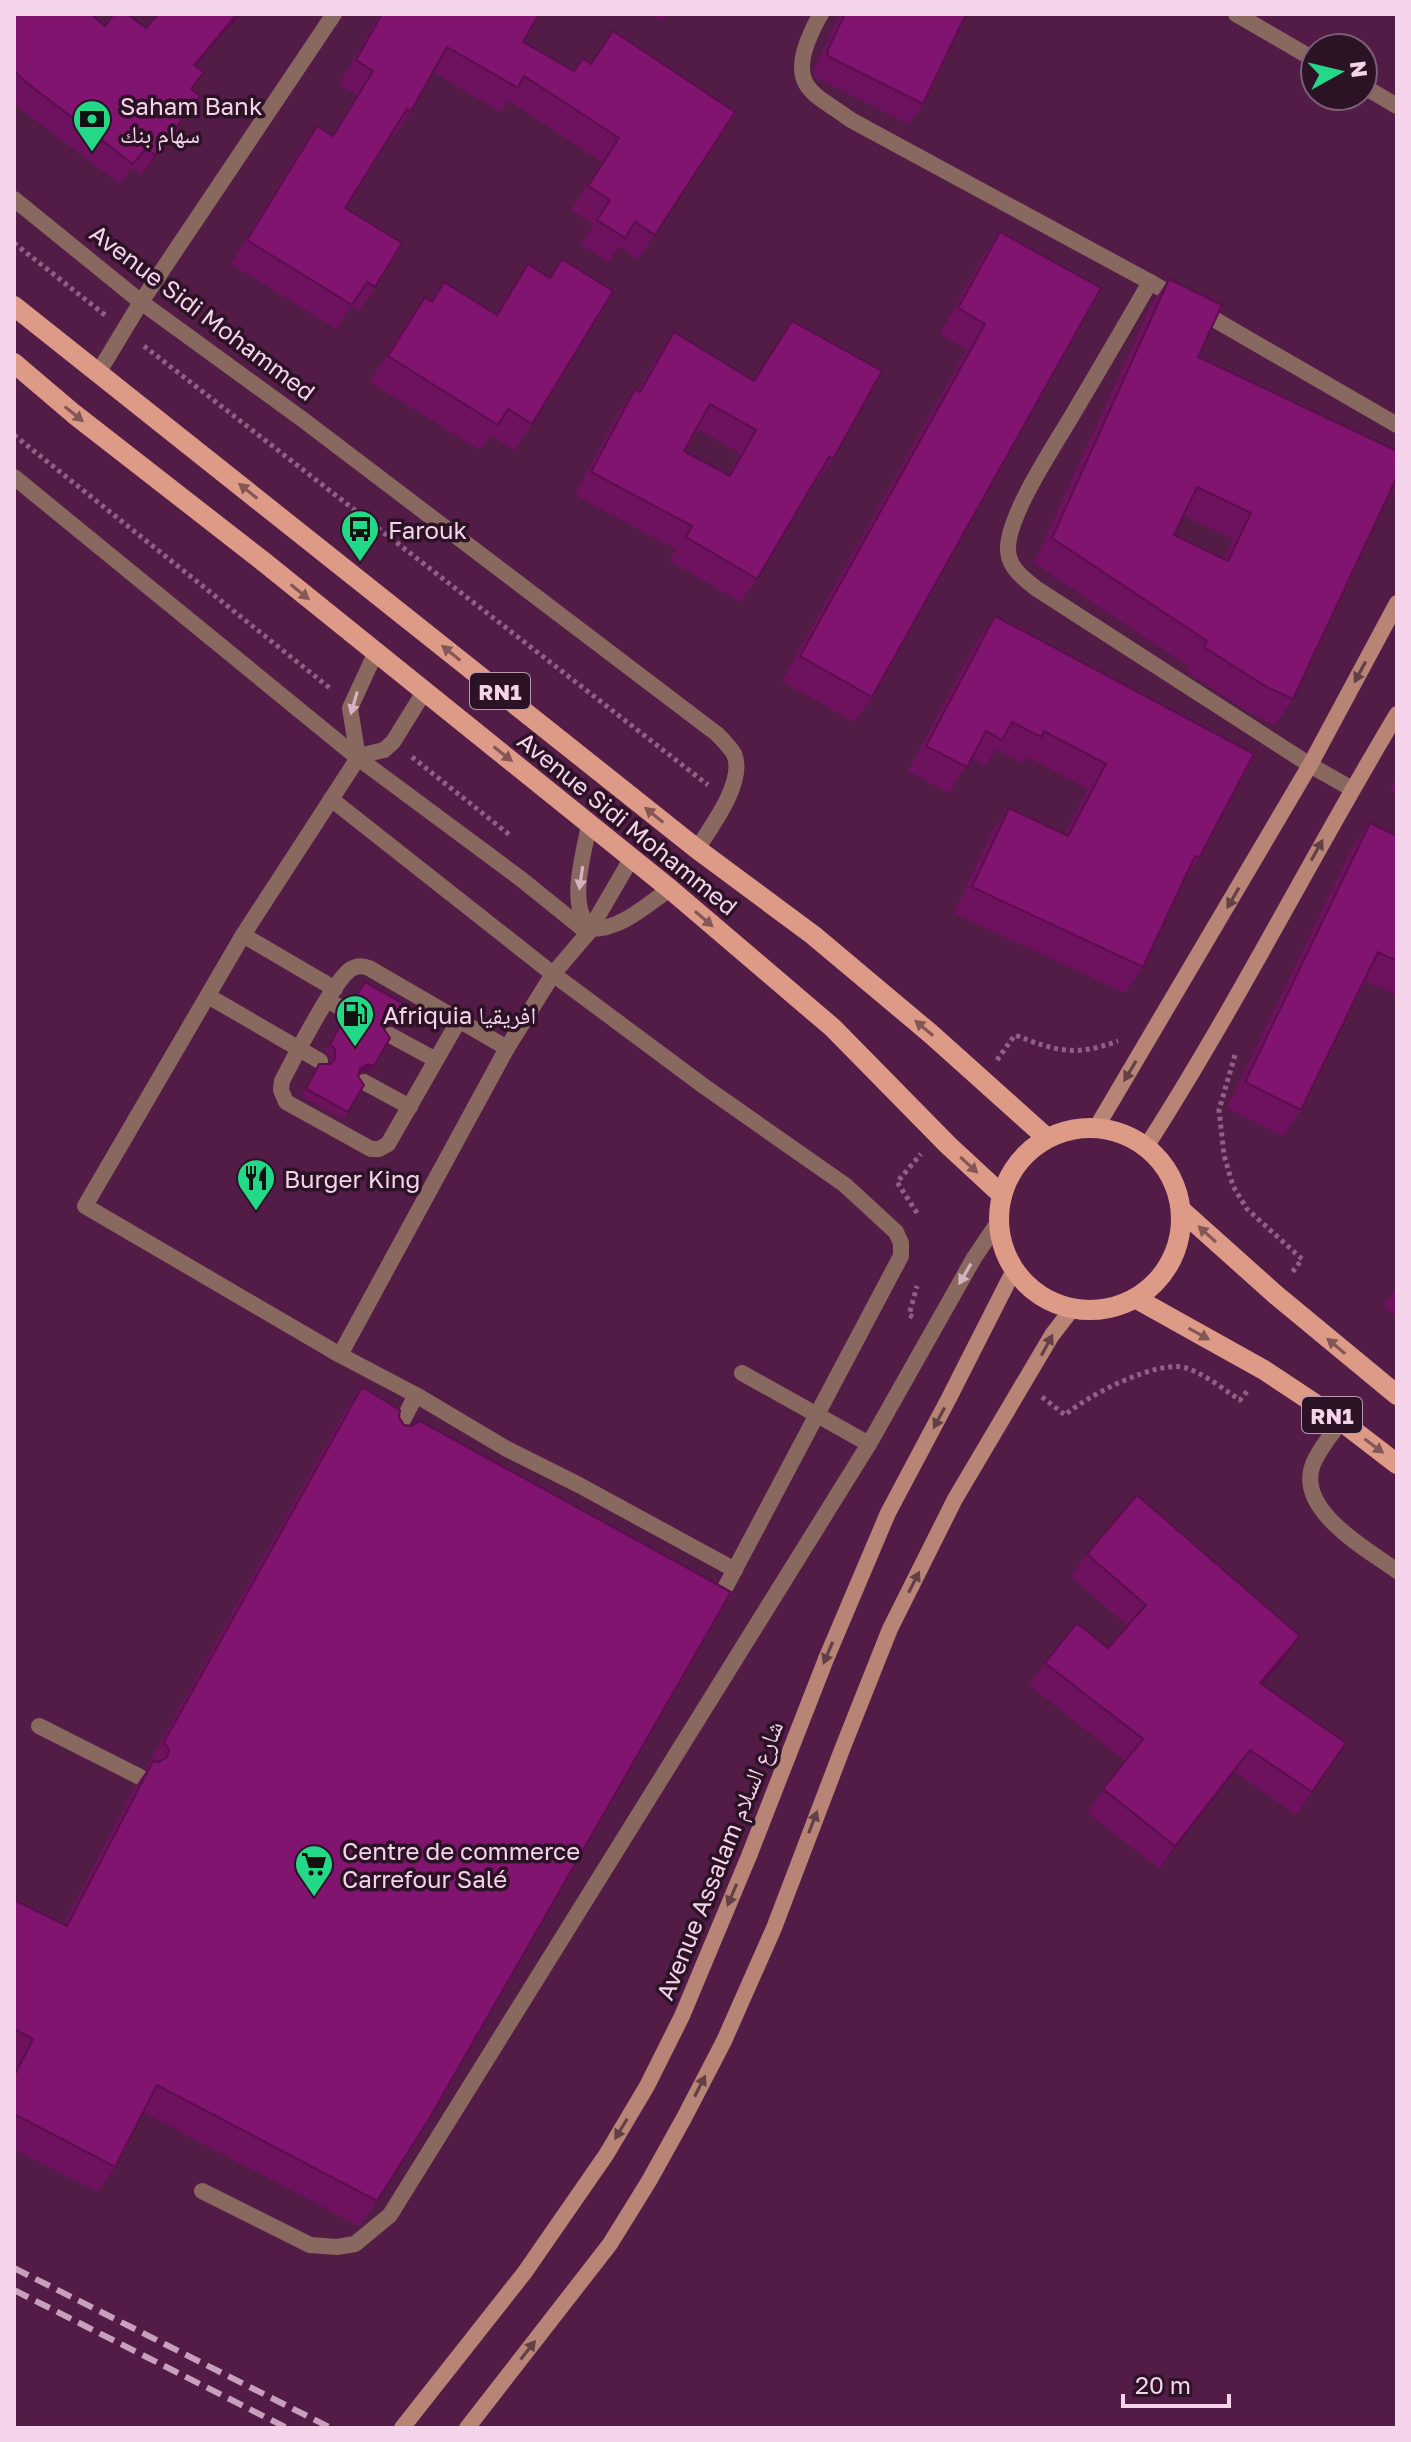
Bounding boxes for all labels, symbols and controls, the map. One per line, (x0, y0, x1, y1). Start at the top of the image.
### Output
north arrow (1299, 32, 1379, 112)
text: N (1345, 59, 1374, 79)
place label: Saham Bank سهام بنك (120, 91, 262, 151)
bank icon: Saham Bank سهام بنك (71, 98, 113, 153)
street label: Avenue Sidi Mohammed (85, 218, 321, 406)
one-way arrow (64, 405, 84, 421)
one-way arrow (238, 483, 258, 499)
bus stop icon: Farouk (339, 508, 381, 563)
place label: Farouk (388, 515, 467, 544)
one-way arrow (290, 583, 310, 600)
one-way arrow (441, 645, 461, 661)
one-way arrow (1353, 660, 1367, 683)
road number: RN1 (470, 673, 530, 709)
one-way arrow (347, 691, 360, 715)
street label: Avenue Sidi Mohammed (512, 725, 744, 921)
one-way arrow (493, 745, 513, 762)
one-way arrow (644, 807, 664, 824)
one-way arrow (1310, 839, 1324, 862)
one-way arrow (574, 866, 587, 891)
one-way arrow (1226, 887, 1240, 909)
one-way arrow (695, 909, 714, 927)
fuel station icon: Afriquia افريقيا (334, 993, 376, 1048)
place label: Afriquia افريقيا (383, 1000, 536, 1029)
one-way arrow (914, 1020, 934, 1037)
one-way arrow (1123, 1060, 1137, 1082)
one-way arrow (960, 1156, 979, 1174)
restaurant icon: Burger King (235, 1157, 277, 1212)
place label: Burger King (284, 1164, 420, 1193)
one-way arrow (1198, 1226, 1217, 1244)
one-way arrow (958, 1263, 972, 1285)
one-way arrow (1188, 1327, 1211, 1341)
one-way arrow (1039, 1334, 1053, 1356)
one-way arrow (1327, 1338, 1347, 1355)
road number: RN1 (1302, 1397, 1362, 1433)
one-way arrow (932, 1407, 946, 1429)
one-way arrow (1364, 1437, 1384, 1453)
one-way arrow (907, 1570, 921, 1593)
one-way arrow (822, 1641, 835, 1665)
street label: Avenue Assalam شارع السلام (650, 1716, 791, 2005)
one-way arrow (807, 1810, 820, 1834)
place label: Centre de commerce Carrefour Salé (342, 1836, 580, 1893)
supermarket icon: Centre de commerce Carrefour Salé (293, 1843, 335, 1898)
one-way arrow (726, 1883, 739, 1907)
one-way arrow (694, 2075, 707, 2098)
one-way arrow (614, 2118, 628, 2140)
one-way arrow (520, 2340, 536, 2361)
scale bar (1123, 2358, 1229, 2408)
text: 20 m (1135, 2370, 1191, 2399)

